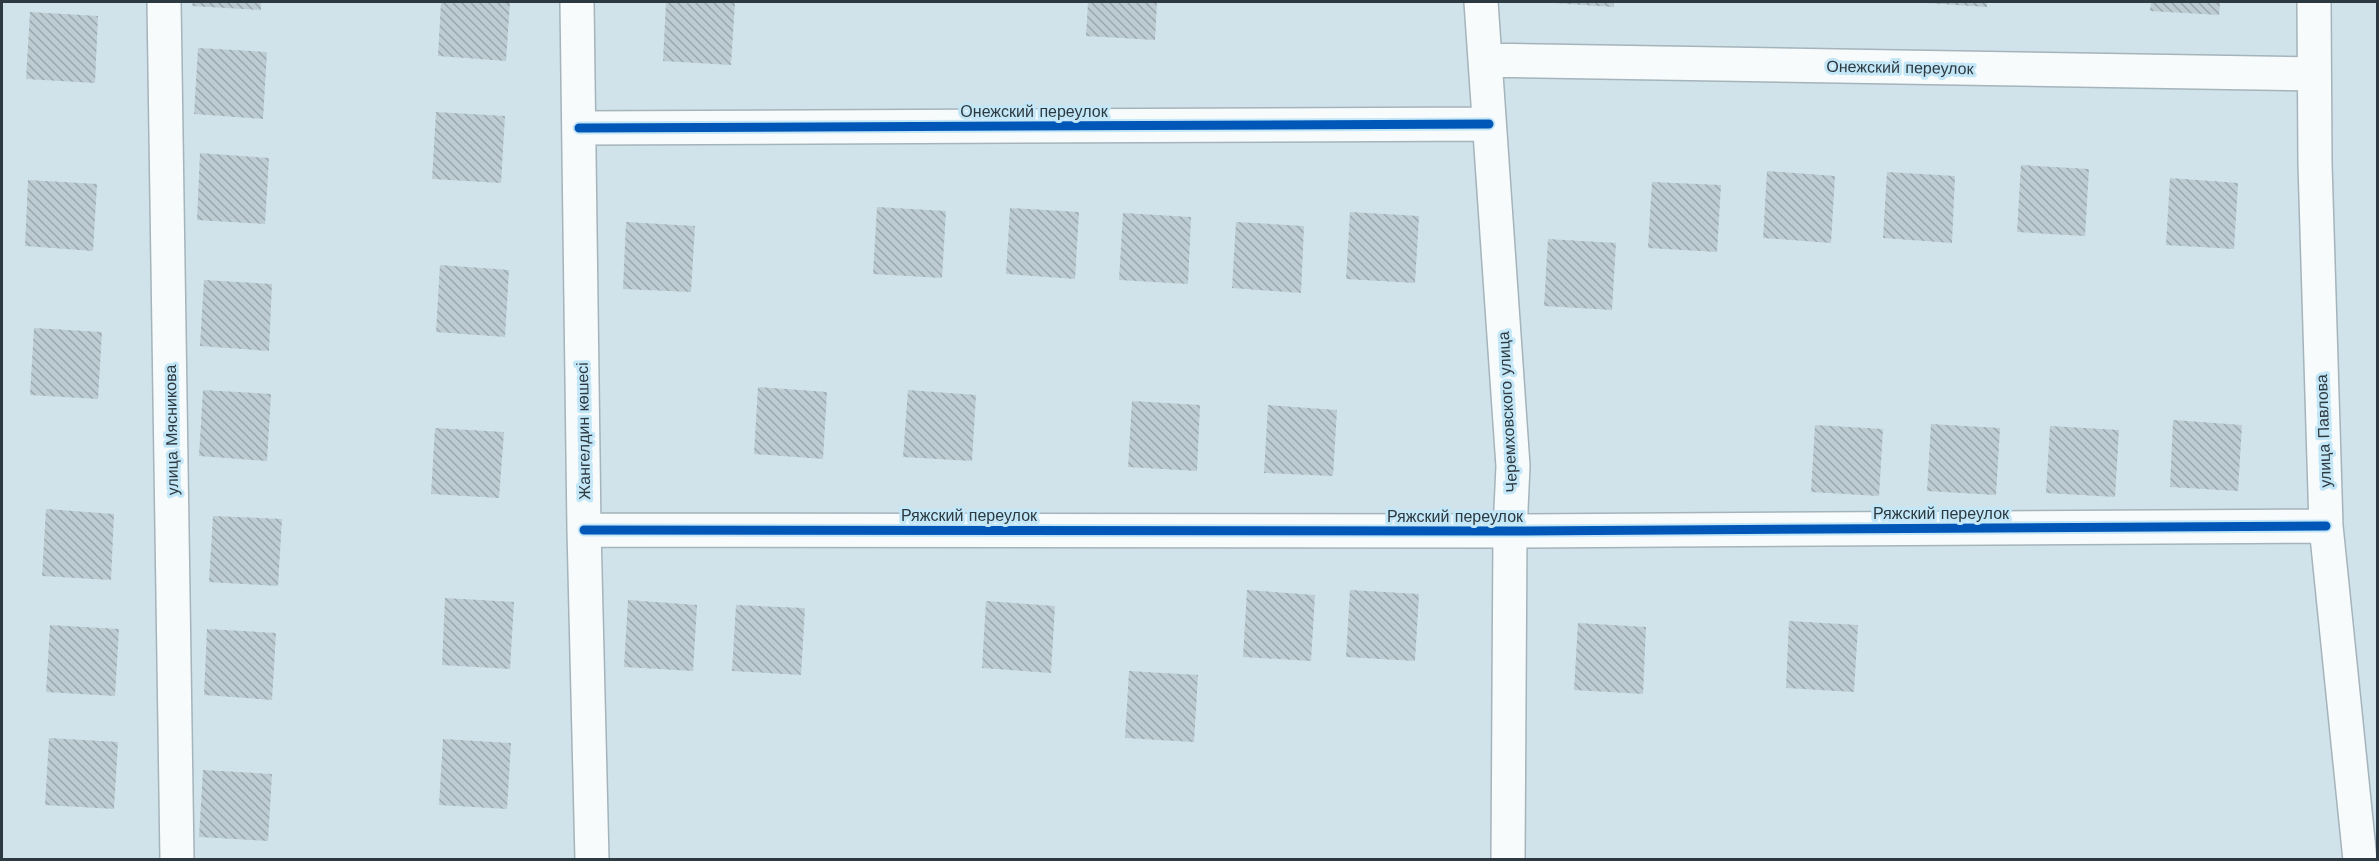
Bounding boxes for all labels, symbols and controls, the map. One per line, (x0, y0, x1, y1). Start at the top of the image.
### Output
street label: Онежский переулок (1826, 57, 1975, 78)
street label: Онежский переулок (960, 102, 1109, 121)
street label: Черемховского улица (1494, 331, 1521, 493)
street label: Жангелдин көшесі (573, 362, 594, 500)
street label: улица Мясникова (161, 364, 182, 495)
street label: улица Павлова (2312, 374, 2335, 488)
street label: Ряжский переулок (1873, 504, 2010, 523)
street label: Ряжский переулок (901, 506, 1038, 525)
street label: Ряжский переулок (1387, 507, 1524, 526)

